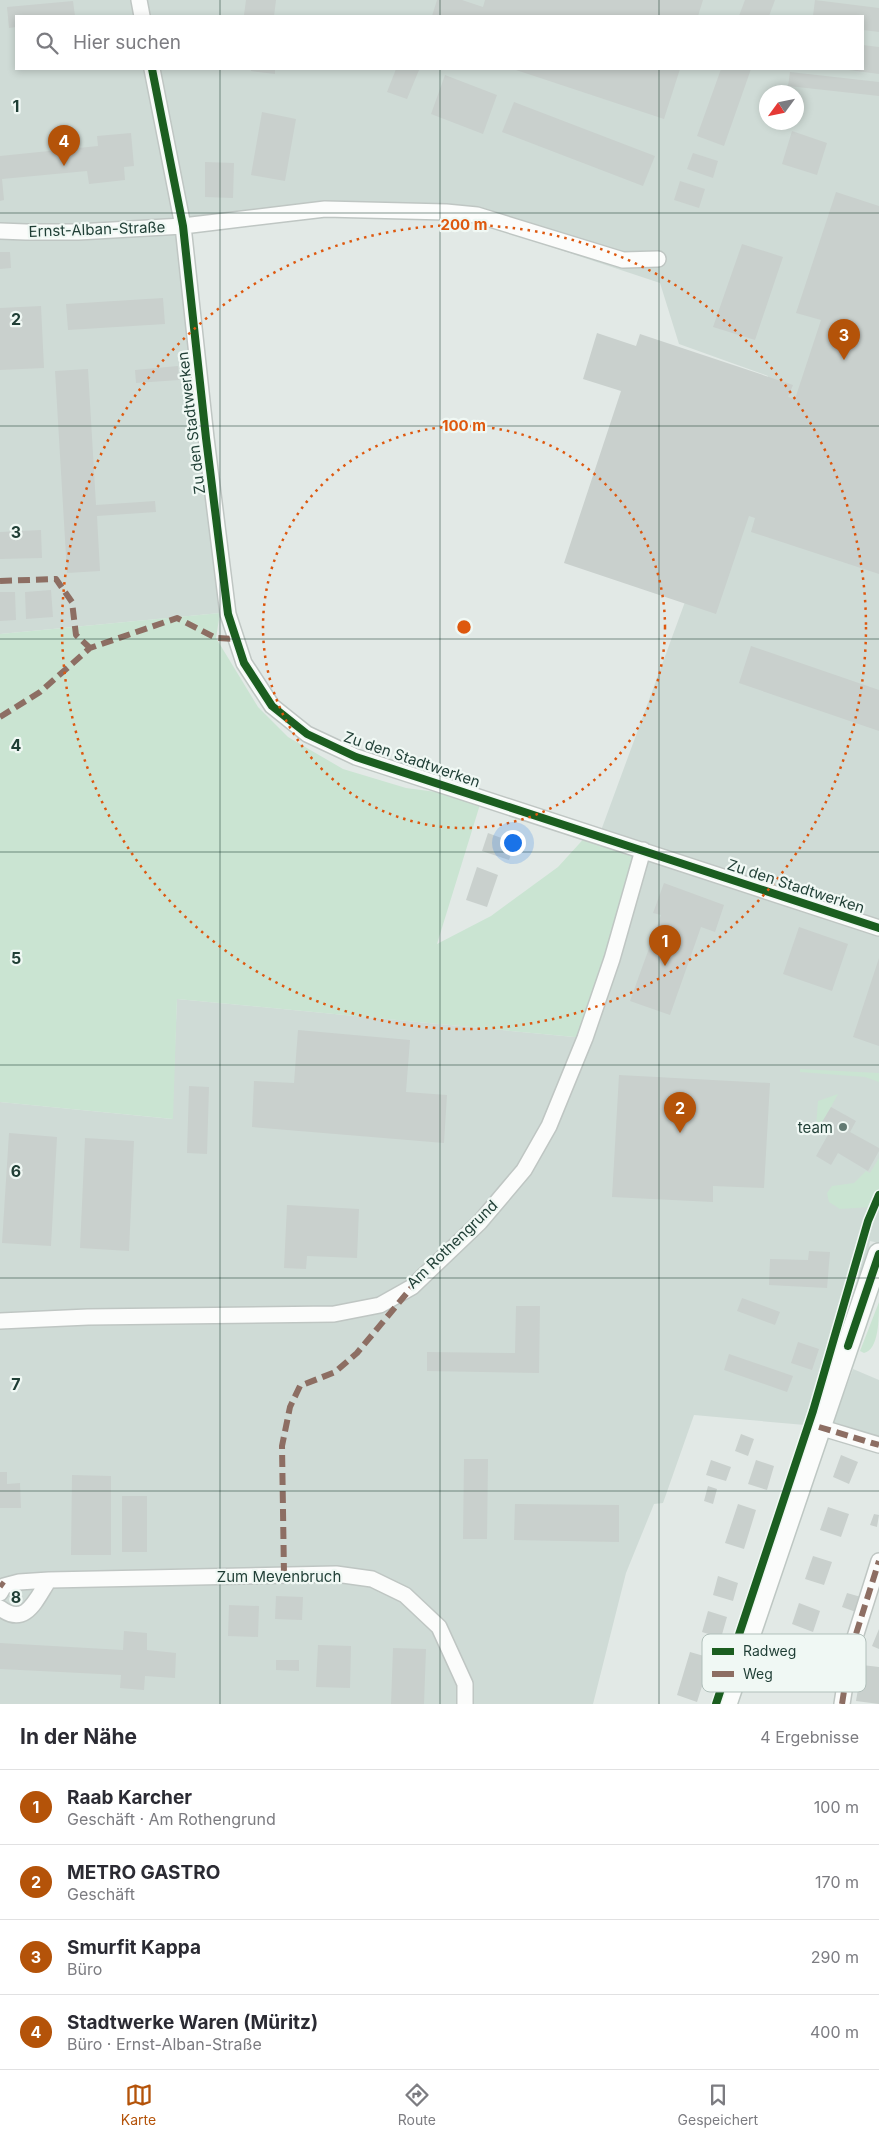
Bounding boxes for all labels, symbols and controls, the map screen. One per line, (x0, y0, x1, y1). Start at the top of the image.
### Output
search box (15, 15, 864, 70)
icon: search (33, 29, 61, 57)
text: Hier suchen (73, 31, 181, 54)
north arrow (759, 85, 804, 130)
text: 1 (13, 96, 19, 116)
pin: 4 (48, 125, 80, 166)
text: 200 m (441, 215, 487, 234)
street label: Ernst-Alban-Straße (28, 217, 166, 241)
text: 2 (11, 309, 21, 329)
pin: 3 (828, 319, 860, 360)
street label: Zu den Stadtwerken (173, 351, 209, 495)
text: 100 m (442, 416, 486, 435)
text: 3 (11, 522, 21, 542)
centre of rings (455, 618, 473, 636)
street label: Zu den Stadtwerken (341, 727, 483, 791)
text: 4 (11, 735, 22, 755)
your location (500, 830, 526, 856)
street label: Zu den Stadtwerken (725, 855, 867, 917)
pin: 1 (649, 925, 681, 966)
text: 5 (11, 948, 21, 968)
pin: 2 (664, 1092, 696, 1133)
place label: team (798, 1118, 833, 1137)
marker: team (837, 1121, 849, 1133)
text: 6 (11, 1161, 21, 1181)
street label: Am Rothengrund (402, 1196, 502, 1292)
text: 7 (11, 1374, 21, 1394)
street label: Zum Mevenbruch (217, 1567, 341, 1586)
text: 8 (11, 1587, 21, 1607)
legend (702, 1634, 866, 1692)
text: Radweg (743, 1642, 796, 1659)
text: Weg (743, 1665, 773, 1682)
text: In der Nähe (20, 1724, 137, 1749)
text: 4 Ergebnisse (760, 1727, 859, 1747)
text: Raab Karcher (67, 1786, 192, 1809)
text: 1 (33, 1797, 39, 1817)
text: 100 m (814, 1797, 859, 1817)
text: Geschäft · Am Rothengrund (67, 1809, 276, 1829)
text: METRO GASTRO (67, 1861, 220, 1884)
text: 2 (31, 1872, 41, 1892)
text: 170 m (815, 1872, 859, 1892)
text: Geschäft (67, 1884, 135, 1904)
text: Smurfit Kappa (67, 1936, 201, 1959)
text: 3 (31, 1947, 41, 1967)
text: 290 m (811, 1947, 859, 1967)
text: Büro (67, 1959, 102, 1979)
text: Stadtwerke Waren (Müritz) (67, 2011, 318, 2034)
text: 4 (31, 2022, 41, 2042)
text: 400 m (810, 2022, 859, 2042)
text: Büro · Ernst-Alban-Straße (67, 2034, 262, 2054)
tab: Karte (121, 2081, 156, 2128)
tab: Route (398, 2081, 436, 2128)
tab: Gespeichert (678, 2081, 758, 2128)

